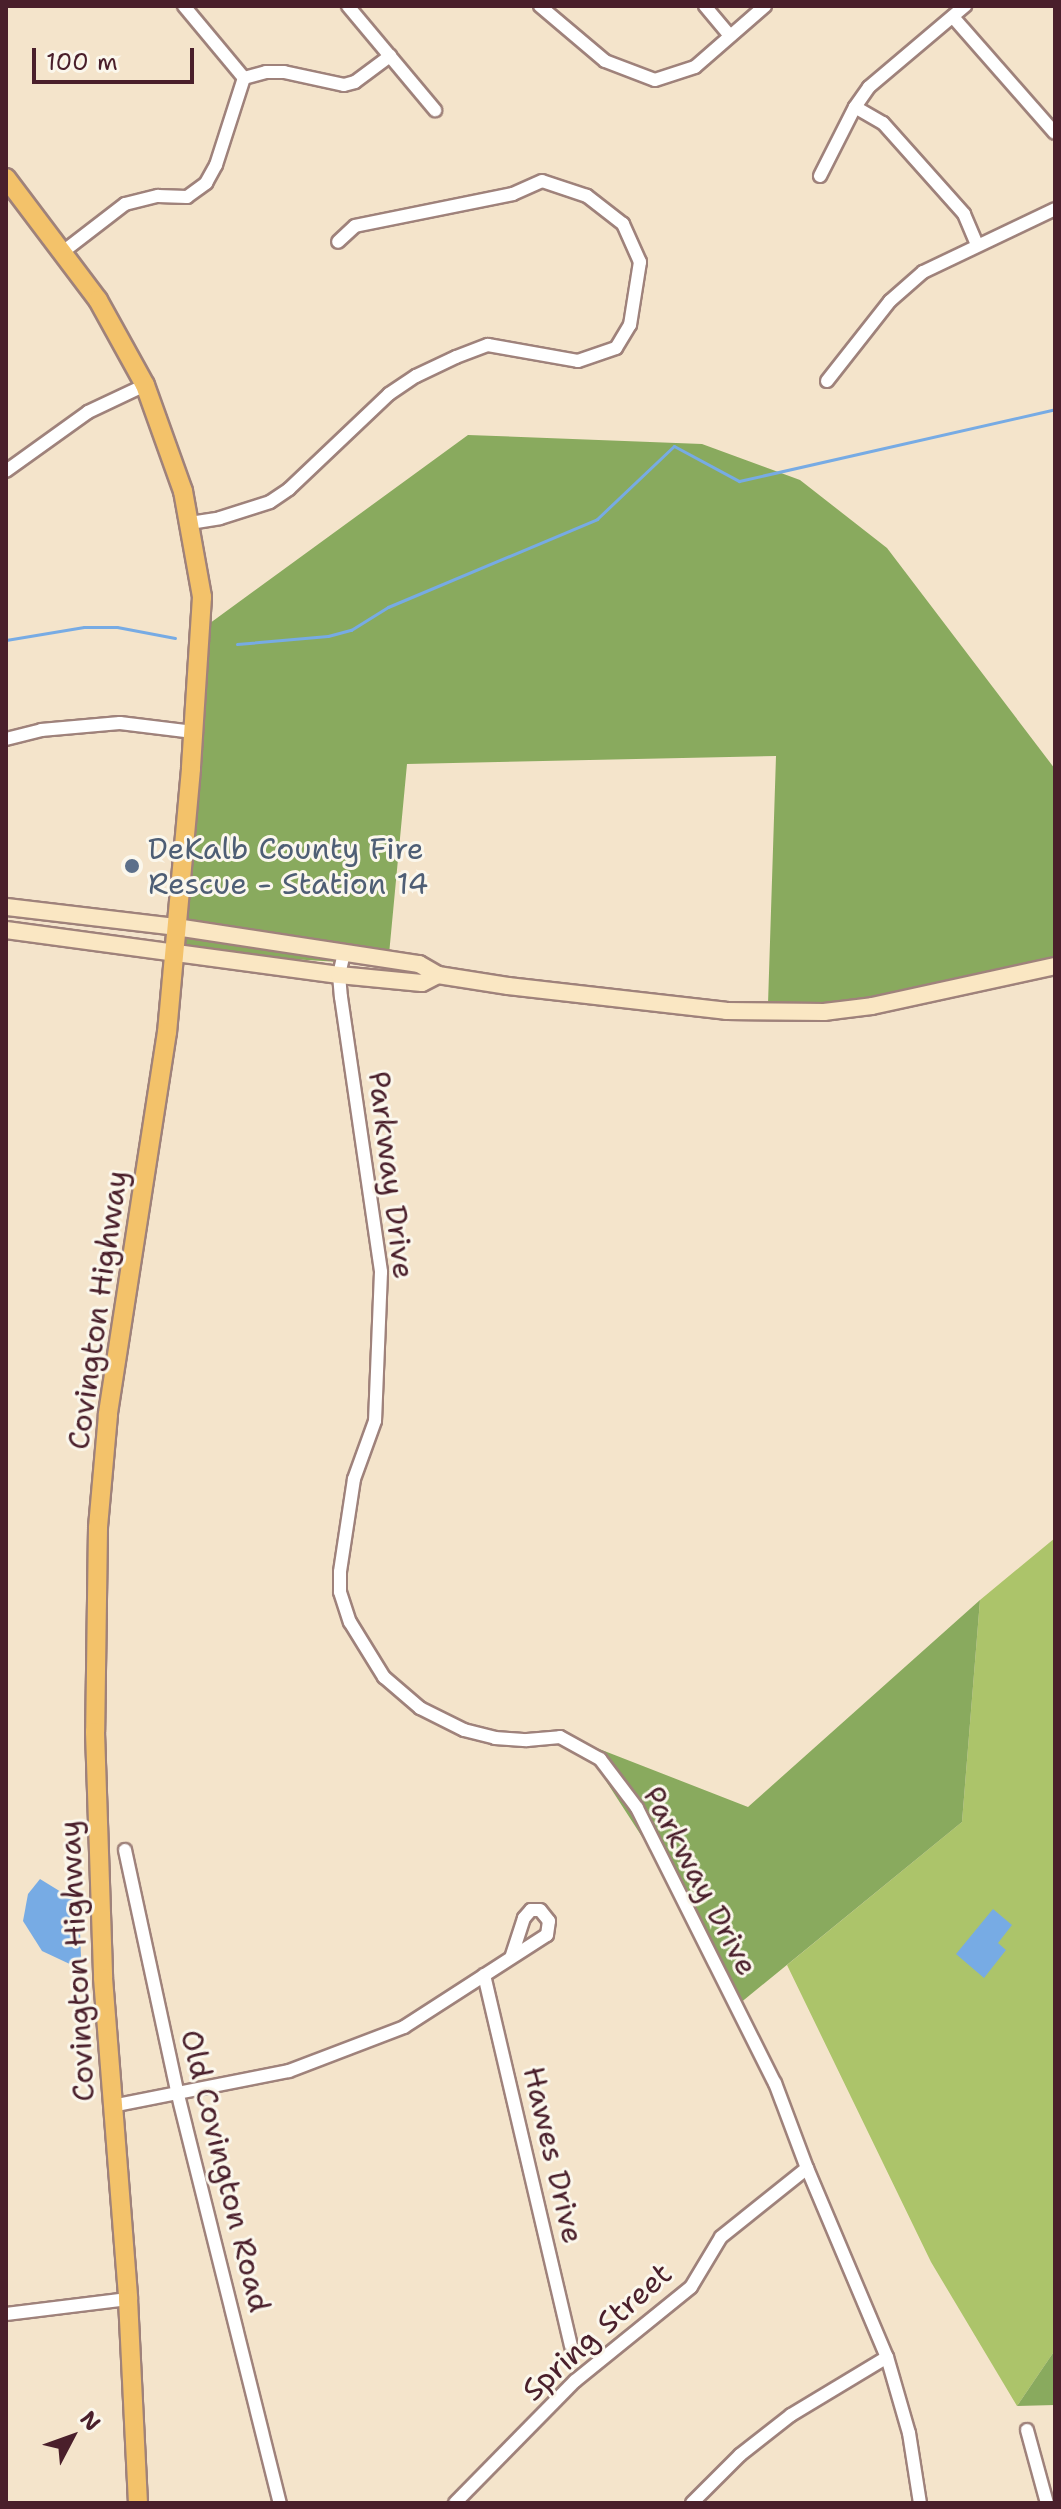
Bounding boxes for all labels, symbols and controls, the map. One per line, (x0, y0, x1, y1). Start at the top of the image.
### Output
scale bar (36, 32, 198, 82)
text: 100 m (46, 46, 118, 78)
place label: DeKalb County Fire Rescue - Station 14 (148, 831, 429, 902)
marker: DeKalb County Fire Rescue - Station 14 (123, 857, 141, 875)
street label: Parkway Drive (360, 1069, 422, 1281)
street label: Covington Highway (61, 1168, 135, 1452)
street label: Parkway Drive (635, 1780, 765, 1982)
street label: Covington Highway (52, 1819, 102, 2103)
street label: Old Covington Road (172, 2026, 278, 2316)
street label: Hawes Drive (515, 2063, 591, 2247)
street label: Spring Street (515, 2255, 679, 2409)
north arrow (32, 2397, 112, 2477)
text: N (74, 2405, 107, 2437)

